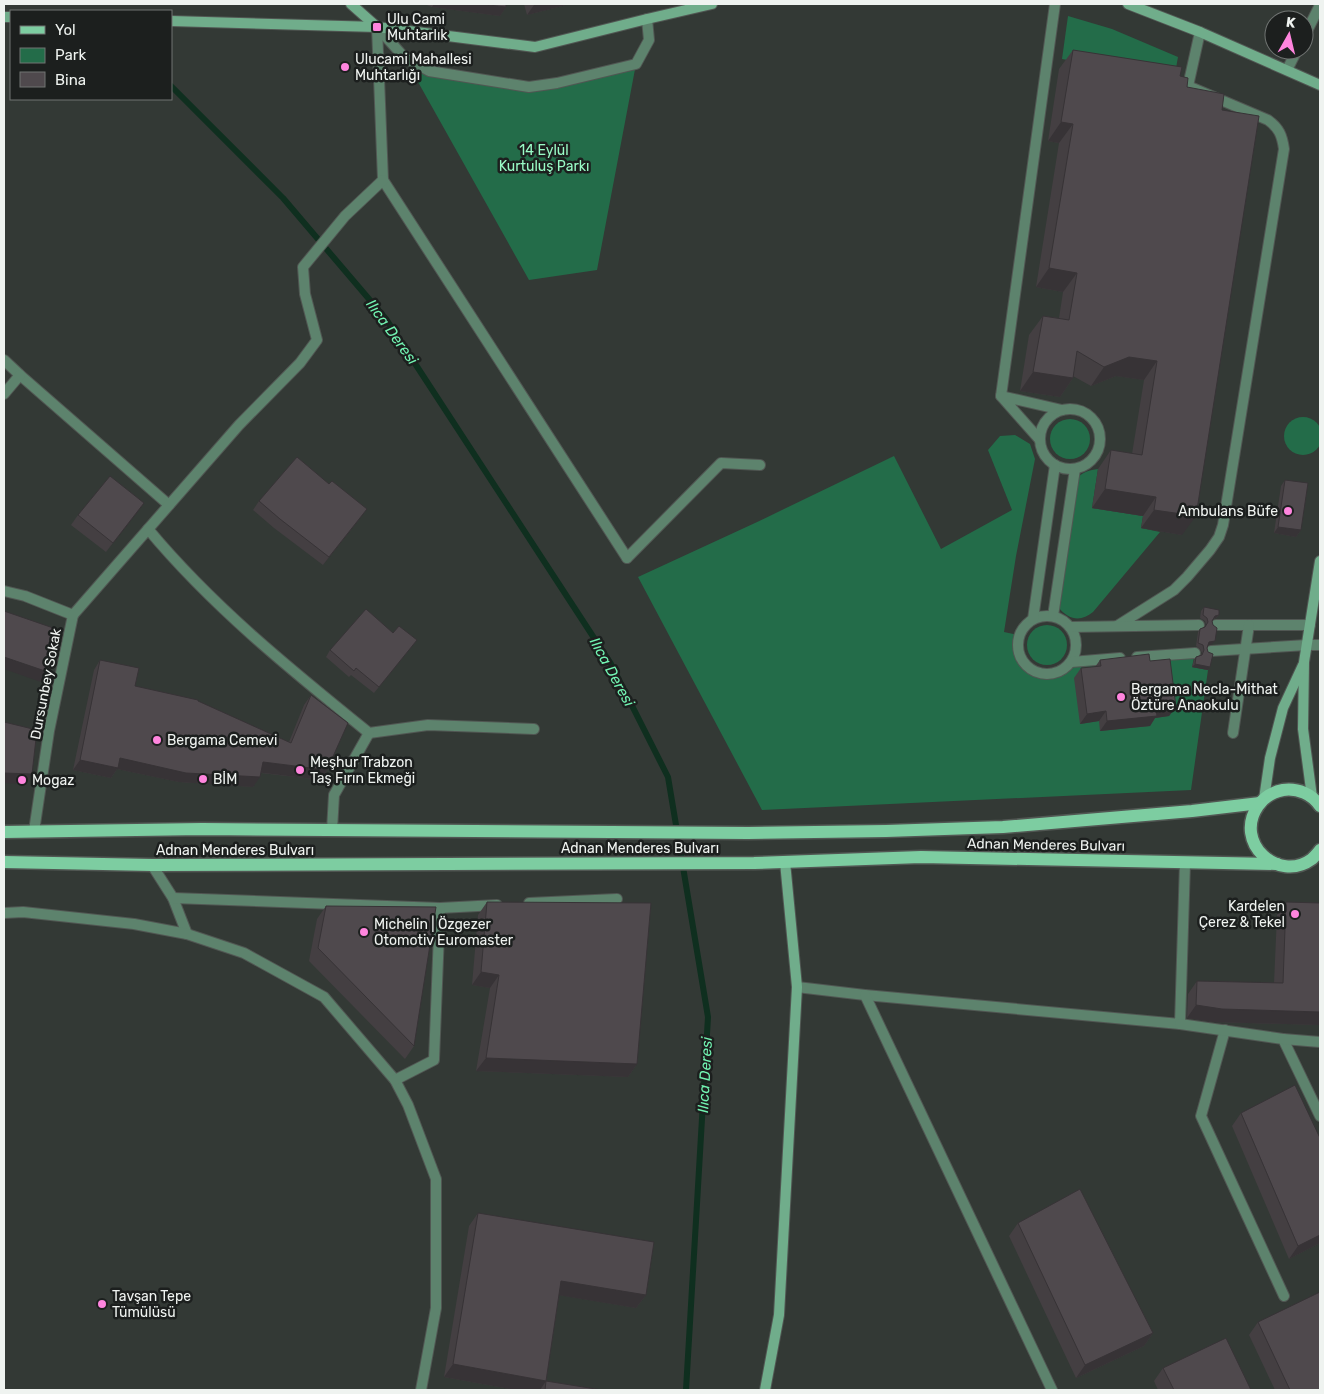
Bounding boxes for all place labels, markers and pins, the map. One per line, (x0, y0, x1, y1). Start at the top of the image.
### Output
place label: Ulu Cami Muhtarlık (387, 11, 448, 44)
marker: Ulu Cami Muhtarlık (371, 21, 383, 33)
place label: Ulucami Mahallesi Muhtarlığı (355, 51, 472, 84)
marker: Ulucami Mahallesi Muhtarlığı (339, 61, 351, 73)
place label: Ambulans Büfe (1178, 503, 1278, 520)
marker: Ambulans Büfe (1282, 505, 1294, 517)
place label: Bergama Necla-Mithat Öztüre Anaokulu (1131, 681, 1278, 714)
marker: Bergama Necla-Mithat Öztüre Anaokulu (1115, 691, 1127, 703)
place label: Bergama Cemevi (167, 732, 277, 749)
marker: Bergama Cemevi (151, 734, 163, 746)
place label: Meşhur Trabzon Taş Fırın Ekmeği (310, 754, 415, 787)
marker: Meşhur Trabzon Taş Fırın Ekmeği (294, 764, 306, 776)
place label: BİM (213, 771, 237, 788)
place label: Mogaz (32, 772, 74, 789)
marker: BİM (197, 773, 209, 785)
marker: Mogaz (16, 774, 28, 786)
place label: Kardelen Çerez & Tekel (1199, 898, 1285, 931)
marker: Kardelen Çerez & Tekel (1289, 908, 1301, 920)
place label: Michelin | Özgezer Otomotiv Euromaster (374, 915, 514, 949)
marker: Michelin | Özgezer Otomotiv Euromaster (358, 926, 370, 938)
place label: Tavşan Tepe Tümülüsü (112, 1288, 191, 1321)
marker: Tavşan Tepe Tümülüsü (96, 1298, 108, 1310)

